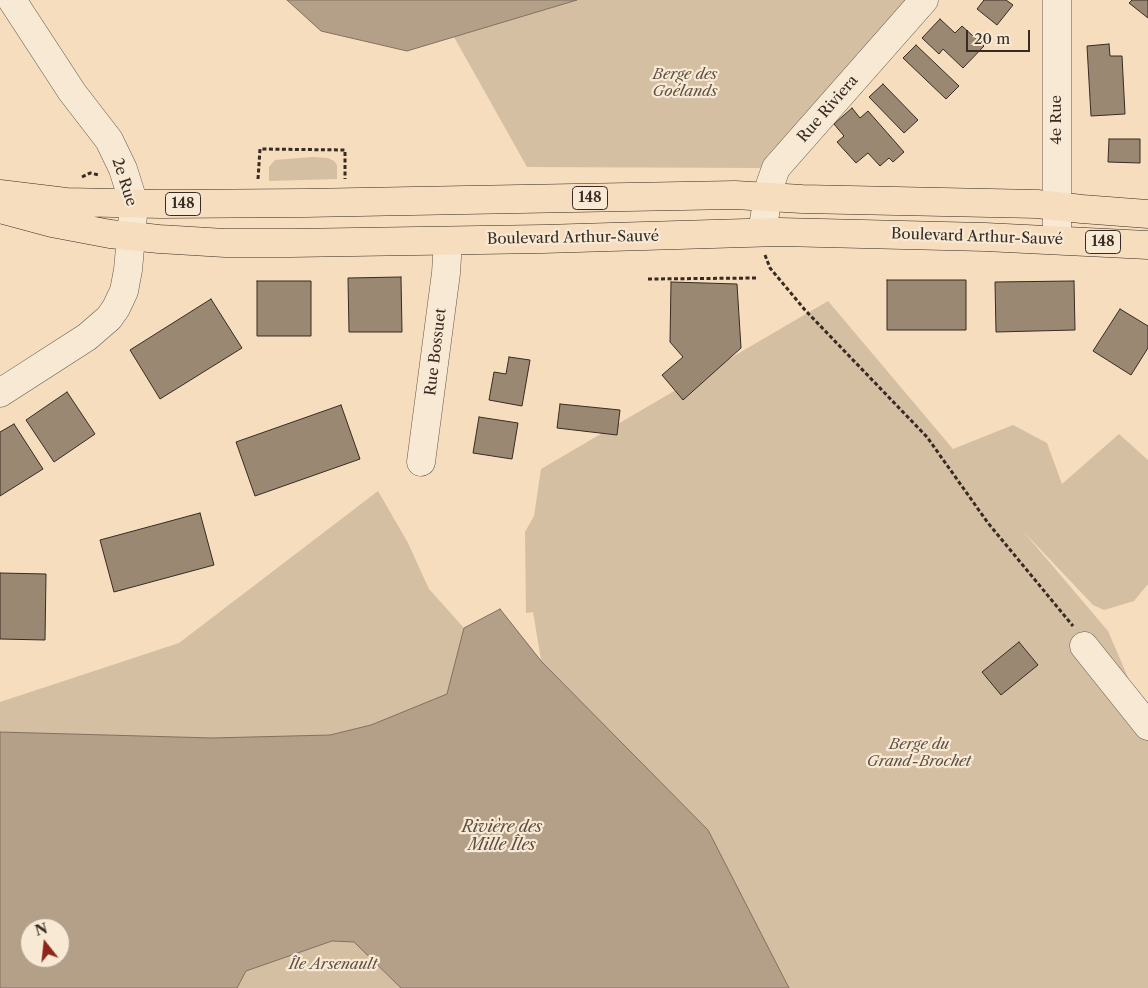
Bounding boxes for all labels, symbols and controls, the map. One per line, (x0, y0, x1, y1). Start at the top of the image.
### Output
scale bar (968, 20, 1032, 52)
text: 20 m (974, 29, 1010, 48)
park label: Berge des Goélands (653, 66, 717, 101)
street label: Rue Riviera (794, 72, 862, 146)
street label: 4e Rue (1048, 95, 1066, 145)
street label: 2e Rue (108, 156, 140, 208)
road number: 148 (572, 187, 608, 210)
road number: 148 (166, 192, 200, 215)
street label: Boulevard Arthur-Sauvé (891, 225, 1063, 249)
street label: Boulevard Arthur-Sauvé (487, 227, 659, 249)
road number: 148 (1086, 230, 1120, 253)
street label: Rue Bossuet (422, 307, 450, 397)
park label: Berge du Grand-Brochet (867, 736, 971, 771)
water label: Rivière des Mille Îles (462, 817, 542, 855)
north arrow (20, 918, 70, 968)
text: N (33, 919, 49, 940)
park label: Île Arsenault (289, 956, 377, 974)

